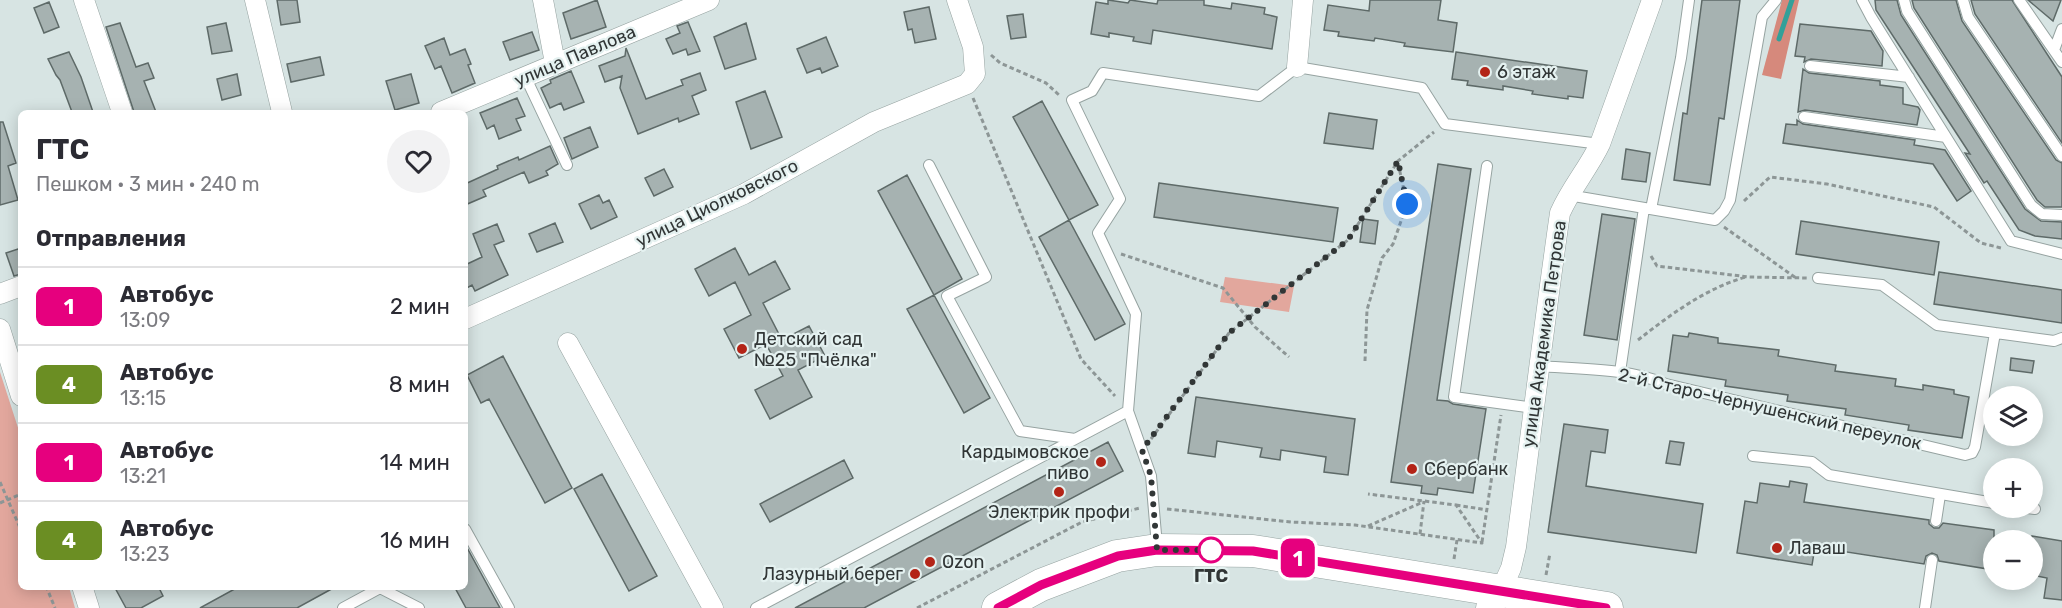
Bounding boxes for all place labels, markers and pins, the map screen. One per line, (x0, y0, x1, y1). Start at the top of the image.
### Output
place label: 6 этаж (1497, 61, 1556, 83)
marker: 6 этаж (1478, 65, 1492, 79)
place label: Детский сад №25 "Пчёлка" (754, 328, 877, 371)
marker: Детский сад №25 "Пчёлка" (735, 342, 749, 356)
place label: Кардымовское пиво (961, 441, 1089, 484)
marker: Кардымовское пиво (1094, 455, 1108, 469)
place label: Сбербанк (1424, 458, 1509, 480)
marker: Сбербанк (1405, 462, 1419, 476)
marker: Электрик профи (1052, 485, 1066, 499)
place label: Электрик профи (988, 501, 1130, 523)
marker: ГТС (1198, 537, 1224, 563)
place label: Лаваш (1789, 537, 1846, 559)
marker: Лаваш (1770, 541, 1784, 555)
place label: Ozon (942, 551, 984, 573)
marker: Ozon (923, 555, 937, 569)
place label: Лазурный берег (762, 563, 903, 585)
place label: ГТС (1194, 565, 1228, 587)
marker: Лазурный берег (908, 567, 922, 581)

